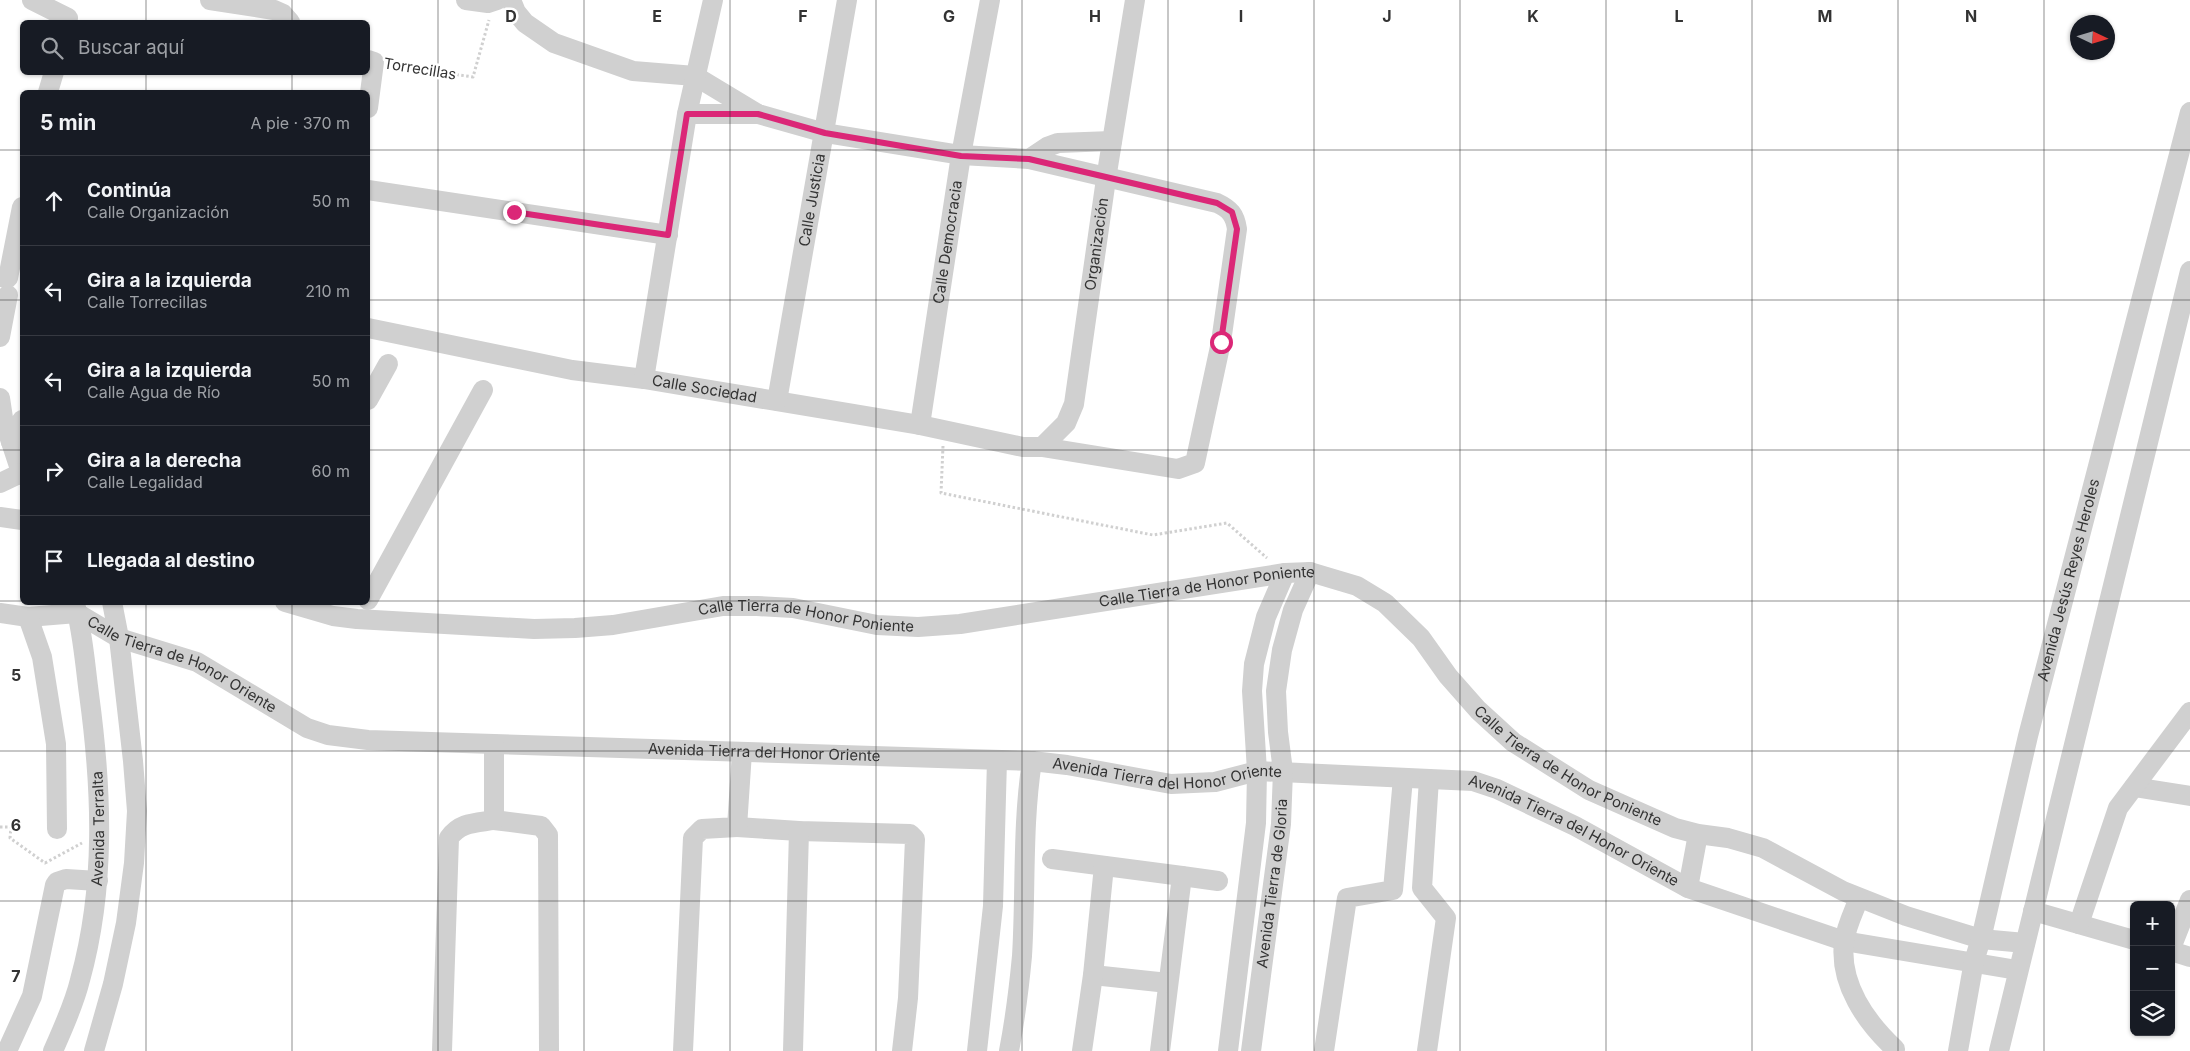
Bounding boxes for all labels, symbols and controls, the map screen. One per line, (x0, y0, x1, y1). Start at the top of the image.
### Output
text: D (505, 6, 517, 26)
text: E (652, 6, 662, 26)
text: F (798, 6, 808, 26)
text: G (943, 6, 955, 26)
text: H (1089, 6, 1101, 26)
text: I (1239, 6, 1243, 26)
text: J (1382, 6, 1392, 26)
text: K (1527, 6, 1539, 26)
text: L (1674, 6, 1684, 26)
text: M (1818, 6, 1832, 26)
text: N (1965, 6, 1977, 26)
north arrow (2070, 15, 2115, 60)
search box (20, 20, 370, 75)
icon: search (38, 34, 66, 62)
text: Buscar aquí (78, 36, 184, 59)
street label: Torrecillas (382, 53, 458, 84)
text: 5 min (40, 110, 96, 135)
text: A pie · 370 m (251, 113, 350, 133)
street label: Calle Justicia (794, 152, 829, 248)
text: Continúa (87, 179, 171, 202)
street label: Calle Democracia (929, 179, 966, 305)
icon: ahead (40, 187, 68, 215)
text: 50 m (312, 191, 350, 211)
street label: Organización (1080, 196, 1112, 292)
route end (503, 201, 526, 224)
text: Calle Organización (87, 202, 229, 222)
text: Gira a la izquierda (87, 269, 252, 292)
icon: left (40, 277, 68, 305)
text: 210 m (305, 281, 350, 301)
text: Calle Torrecillas (87, 292, 207, 312)
route start (1210, 331, 1233, 354)
text: Gira a la izquierda (87, 359, 252, 382)
icon: left (40, 367, 68, 395)
street label: Calle Sociedad (651, 370, 758, 407)
text: 50 m (312, 371, 350, 391)
text: Calle Agua de Río (87, 382, 220, 402)
text: Gira a la derecha (87, 449, 242, 472)
icon: right (40, 457, 68, 485)
text: 60 m (311, 461, 350, 481)
text: Calle Legalidad (87, 472, 203, 492)
street label: Avenida Jesús Reyes Heroles (2033, 477, 2103, 683)
icon: arrive (40, 547, 68, 575)
text: Llegada al destino (87, 549, 255, 572)
street label: Calle Tierra de Honor Poniente (1098, 561, 1318, 611)
street label: Calle Tierra de Honor Poniente (696, 596, 915, 636)
street label: Calle Tierra de Honor Oriente (84, 611, 280, 717)
text: 5 (11, 665, 21, 685)
street label: Calle Tierra de Honor Poniente (1470, 701, 1665, 830)
street label: Avenida Tierra del Honor Oriente (648, 739, 881, 765)
street label: Avenida Tierra del Honor Oriente (1051, 753, 1282, 793)
street label: Avenida Tierra del Honor Oriente (1466, 770, 1682, 890)
street label: Avenida Terralta (87, 771, 108, 887)
street label: Avenida Tierra de Gloria (1252, 798, 1291, 969)
text: 6 (11, 815, 21, 835)
map controls (2130, 901, 2175, 1036)
button: + (2130, 901, 2175, 946)
button: − (2130, 946, 2175, 991)
text: 7 (11, 966, 21, 986)
button: layers (2130, 991, 2175, 1036)

